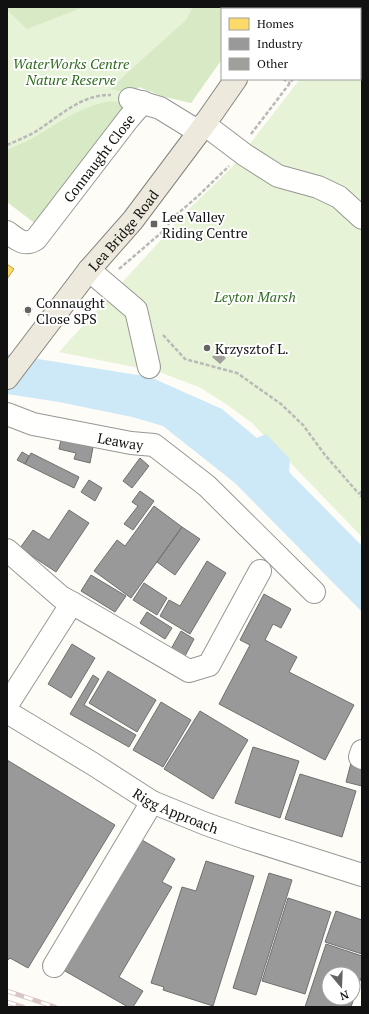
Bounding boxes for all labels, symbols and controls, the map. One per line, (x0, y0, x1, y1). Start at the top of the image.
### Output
legend (221, 8, 361, 80)
text: Homes (257, 16, 294, 31)
text: Industry (257, 36, 303, 51)
park label: WaterWorks Centre Nature Reserve (13, 54, 130, 89)
text: Other (257, 56, 288, 71)
street label: Connaught Close (58, 110, 138, 206)
street label: Lea Bridge Road (83, 185, 162, 275)
place label: Lee Valley Riding Centre (162, 207, 248, 242)
marker: Lee Valley Riding Centre (149, 219, 159, 229)
park label: Leyton Marsh (213, 287, 296, 306)
place label: Connaught Close SPS (36, 293, 106, 328)
marker: Connaught Close SPS (23, 305, 33, 315)
place label: Krzysztof L. (215, 339, 289, 358)
marker: Krzysztof L. (202, 343, 212, 353)
street label: Leaway (96, 427, 145, 454)
street label: Rigg Approach (130, 783, 221, 837)
north arrow (321, 966, 361, 1006)
text: N (337, 987, 350, 1004)

